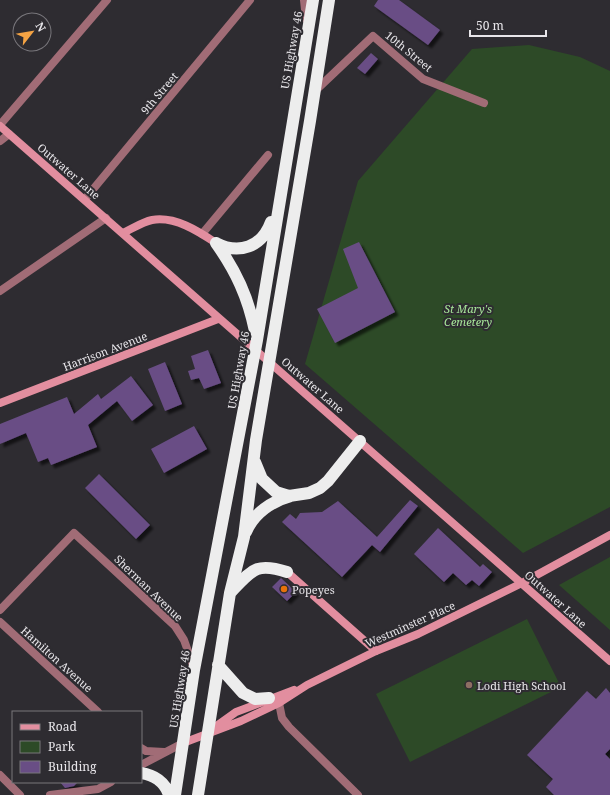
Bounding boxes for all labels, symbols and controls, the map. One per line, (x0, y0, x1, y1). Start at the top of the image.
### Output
street label: US Highway 46 (277, 10, 305, 90)
north arrow (12, 12, 52, 52)
scale bar (470, 12, 546, 38)
text: 50 m (476, 17, 504, 34)
text: N (32, 19, 50, 34)
street label: 10th Street (382, 27, 436, 75)
street label: 9th Street (137, 69, 181, 117)
street label: Outwater Lane (34, 140, 104, 202)
park label: St Mary's Cemetery (444, 301, 492, 329)
street label: Harrison Avenue (61, 328, 150, 374)
street label: US Highway 46 (224, 330, 252, 410)
street label: Outwater Lane (278, 354, 348, 416)
street label: Sherman Avenue (111, 551, 187, 625)
street label: Outwater Lane (522, 567, 590, 631)
place label: Popeyes (292, 582, 335, 597)
marker: Popeyes (279, 584, 289, 594)
street label: Westminster Place (363, 597, 457, 651)
street label: Hamilton Avenue (18, 623, 96, 695)
street label: US Highway 46 (165, 649, 193, 729)
place label: Lodi High School (477, 678, 566, 693)
marker: Lodi High School (464, 680, 474, 690)
legend (12, 711, 142, 783)
text: Road (48, 718, 78, 735)
text: Park (48, 738, 76, 755)
text: Building (48, 758, 97, 775)

